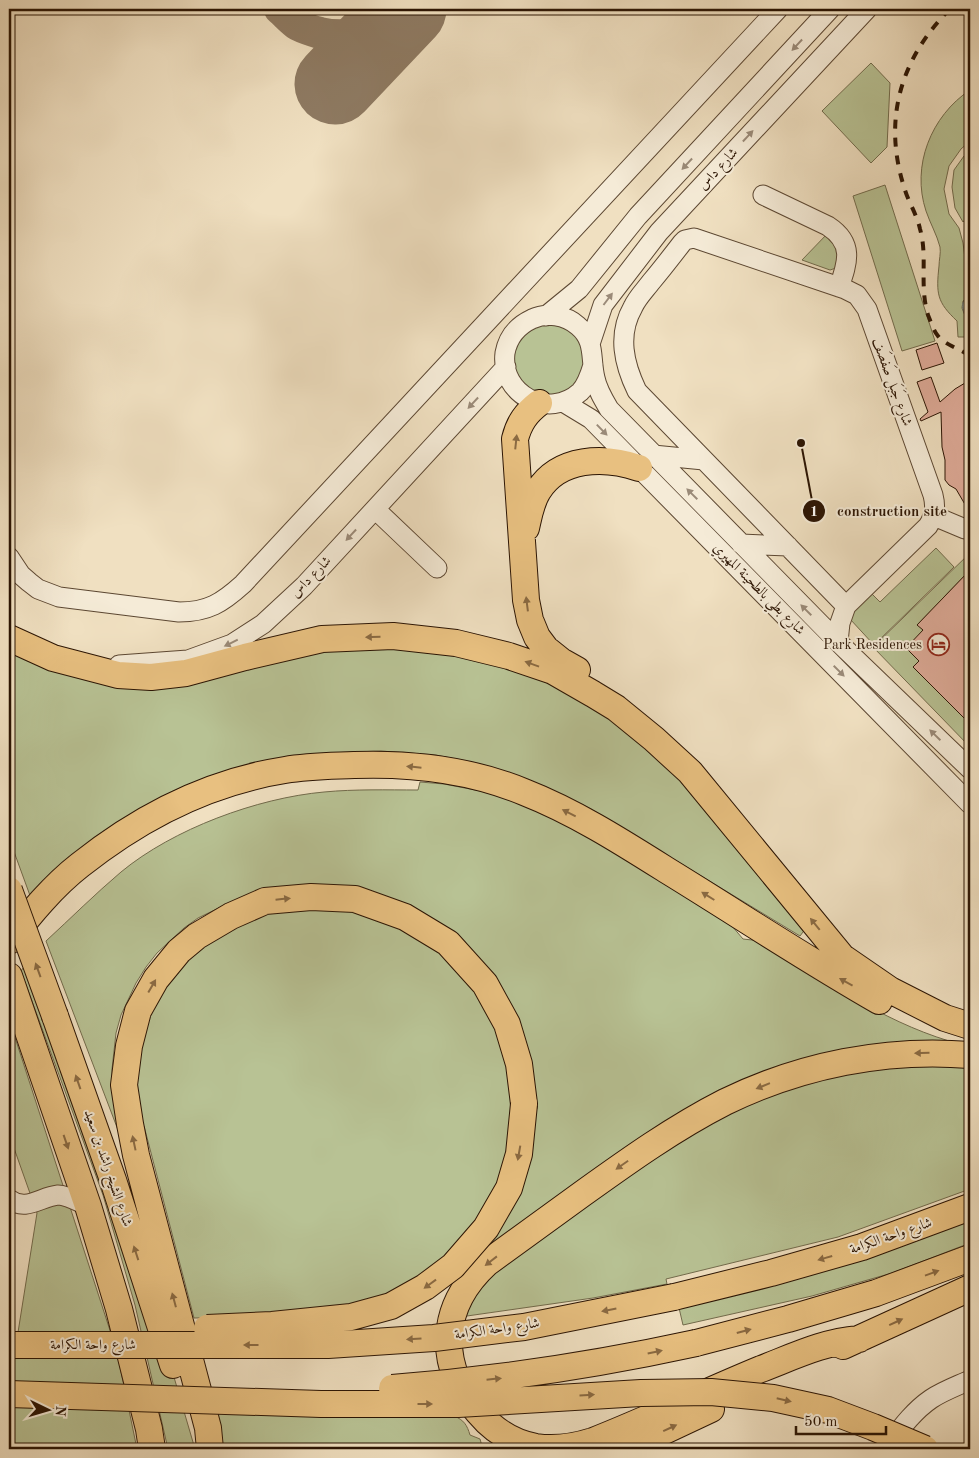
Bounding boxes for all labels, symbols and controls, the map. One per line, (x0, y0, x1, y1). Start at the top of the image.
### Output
one-way arrow (791, 38, 803, 50)
one-way arrow (742, 131, 754, 143)
street label: شارع داس (695, 145, 744, 195)
one-way arrow (681, 157, 693, 169)
one-way arrow (603, 292, 613, 306)
street label: شارع جَبَل صَفصَف (866, 335, 918, 429)
one-way arrow (467, 396, 478, 409)
one-way arrow (596, 424, 608, 436)
one-way arrow (512, 433, 520, 449)
one-way arrow (686, 488, 698, 500)
callout: construction site (802, 496, 957, 526)
text: 1 (810, 505, 818, 520)
text: construction site (837, 505, 947, 520)
one-way arrow (345, 529, 357, 541)
street label: شارع بطي بالطحينة المهيري (707, 540, 808, 641)
street label: شارع داس (288, 554, 337, 603)
one-way arrow (523, 595, 531, 611)
one-way arrow (800, 604, 812, 616)
one-way arrow (365, 633, 381, 641)
hotel icon: Park Residences (926, 633, 950, 657)
place label: Park Residences (823, 638, 922, 652)
one-way arrow (224, 640, 238, 648)
one-way arrow (524, 660, 539, 668)
one-way arrow (833, 665, 845, 677)
one-way arrow (929, 729, 941, 741)
one-way arrow (406, 762, 422, 770)
one-way arrow (561, 809, 576, 817)
one-way arrow (702, 891, 715, 900)
one-way arrow (275, 895, 291, 903)
one-way arrow (810, 918, 821, 931)
one-way arrow (34, 962, 42, 977)
one-way arrow (839, 978, 853, 986)
one-way arrow (147, 979, 156, 993)
one-way arrow (913, 1049, 929, 1057)
one-way arrow (74, 1074, 82, 1089)
one-way arrow (755, 1082, 770, 1090)
street label: شارع الشيخ راشد بن سعيد (77, 1108, 135, 1230)
one-way arrow (63, 1135, 70, 1150)
one-way arrow (130, 1135, 138, 1150)
one-way arrow (514, 1145, 522, 1161)
one-way arrow (615, 1160, 629, 1170)
street label: شارع واحة الكرامة (848, 1214, 935, 1260)
one-way arrow (132, 1245, 140, 1260)
one-way arrow (818, 1254, 833, 1262)
one-way arrow (484, 1255, 497, 1266)
one-way arrow (925, 1269, 940, 1277)
one-way arrow (423, 1279, 437, 1289)
one-way arrow (170, 1292, 178, 1308)
one-way arrow (601, 1306, 616, 1314)
street label: شارع واحة الكرامة (453, 1315, 541, 1346)
one-way arrow (889, 1318, 903, 1326)
one-way arrow (736, 1326, 751, 1334)
one-way arrow (405, 1335, 421, 1343)
street label: شارع واحة الكرامة (50, 1337, 136, 1356)
one-way arrow (243, 1341, 259, 1349)
one-way arrow (647, 1348, 662, 1356)
one-way arrow (487, 1375, 503, 1383)
north arrow (22, 1386, 72, 1436)
one-way arrow (579, 1391, 595, 1399)
one-way arrow (776, 1396, 791, 1404)
one-way arrow (417, 1400, 433, 1408)
scale bar (796, 1403, 886, 1435)
text: N (52, 1405, 67, 1417)
text: 50 m (804, 1415, 838, 1430)
one-way arrow (663, 1424, 677, 1432)

